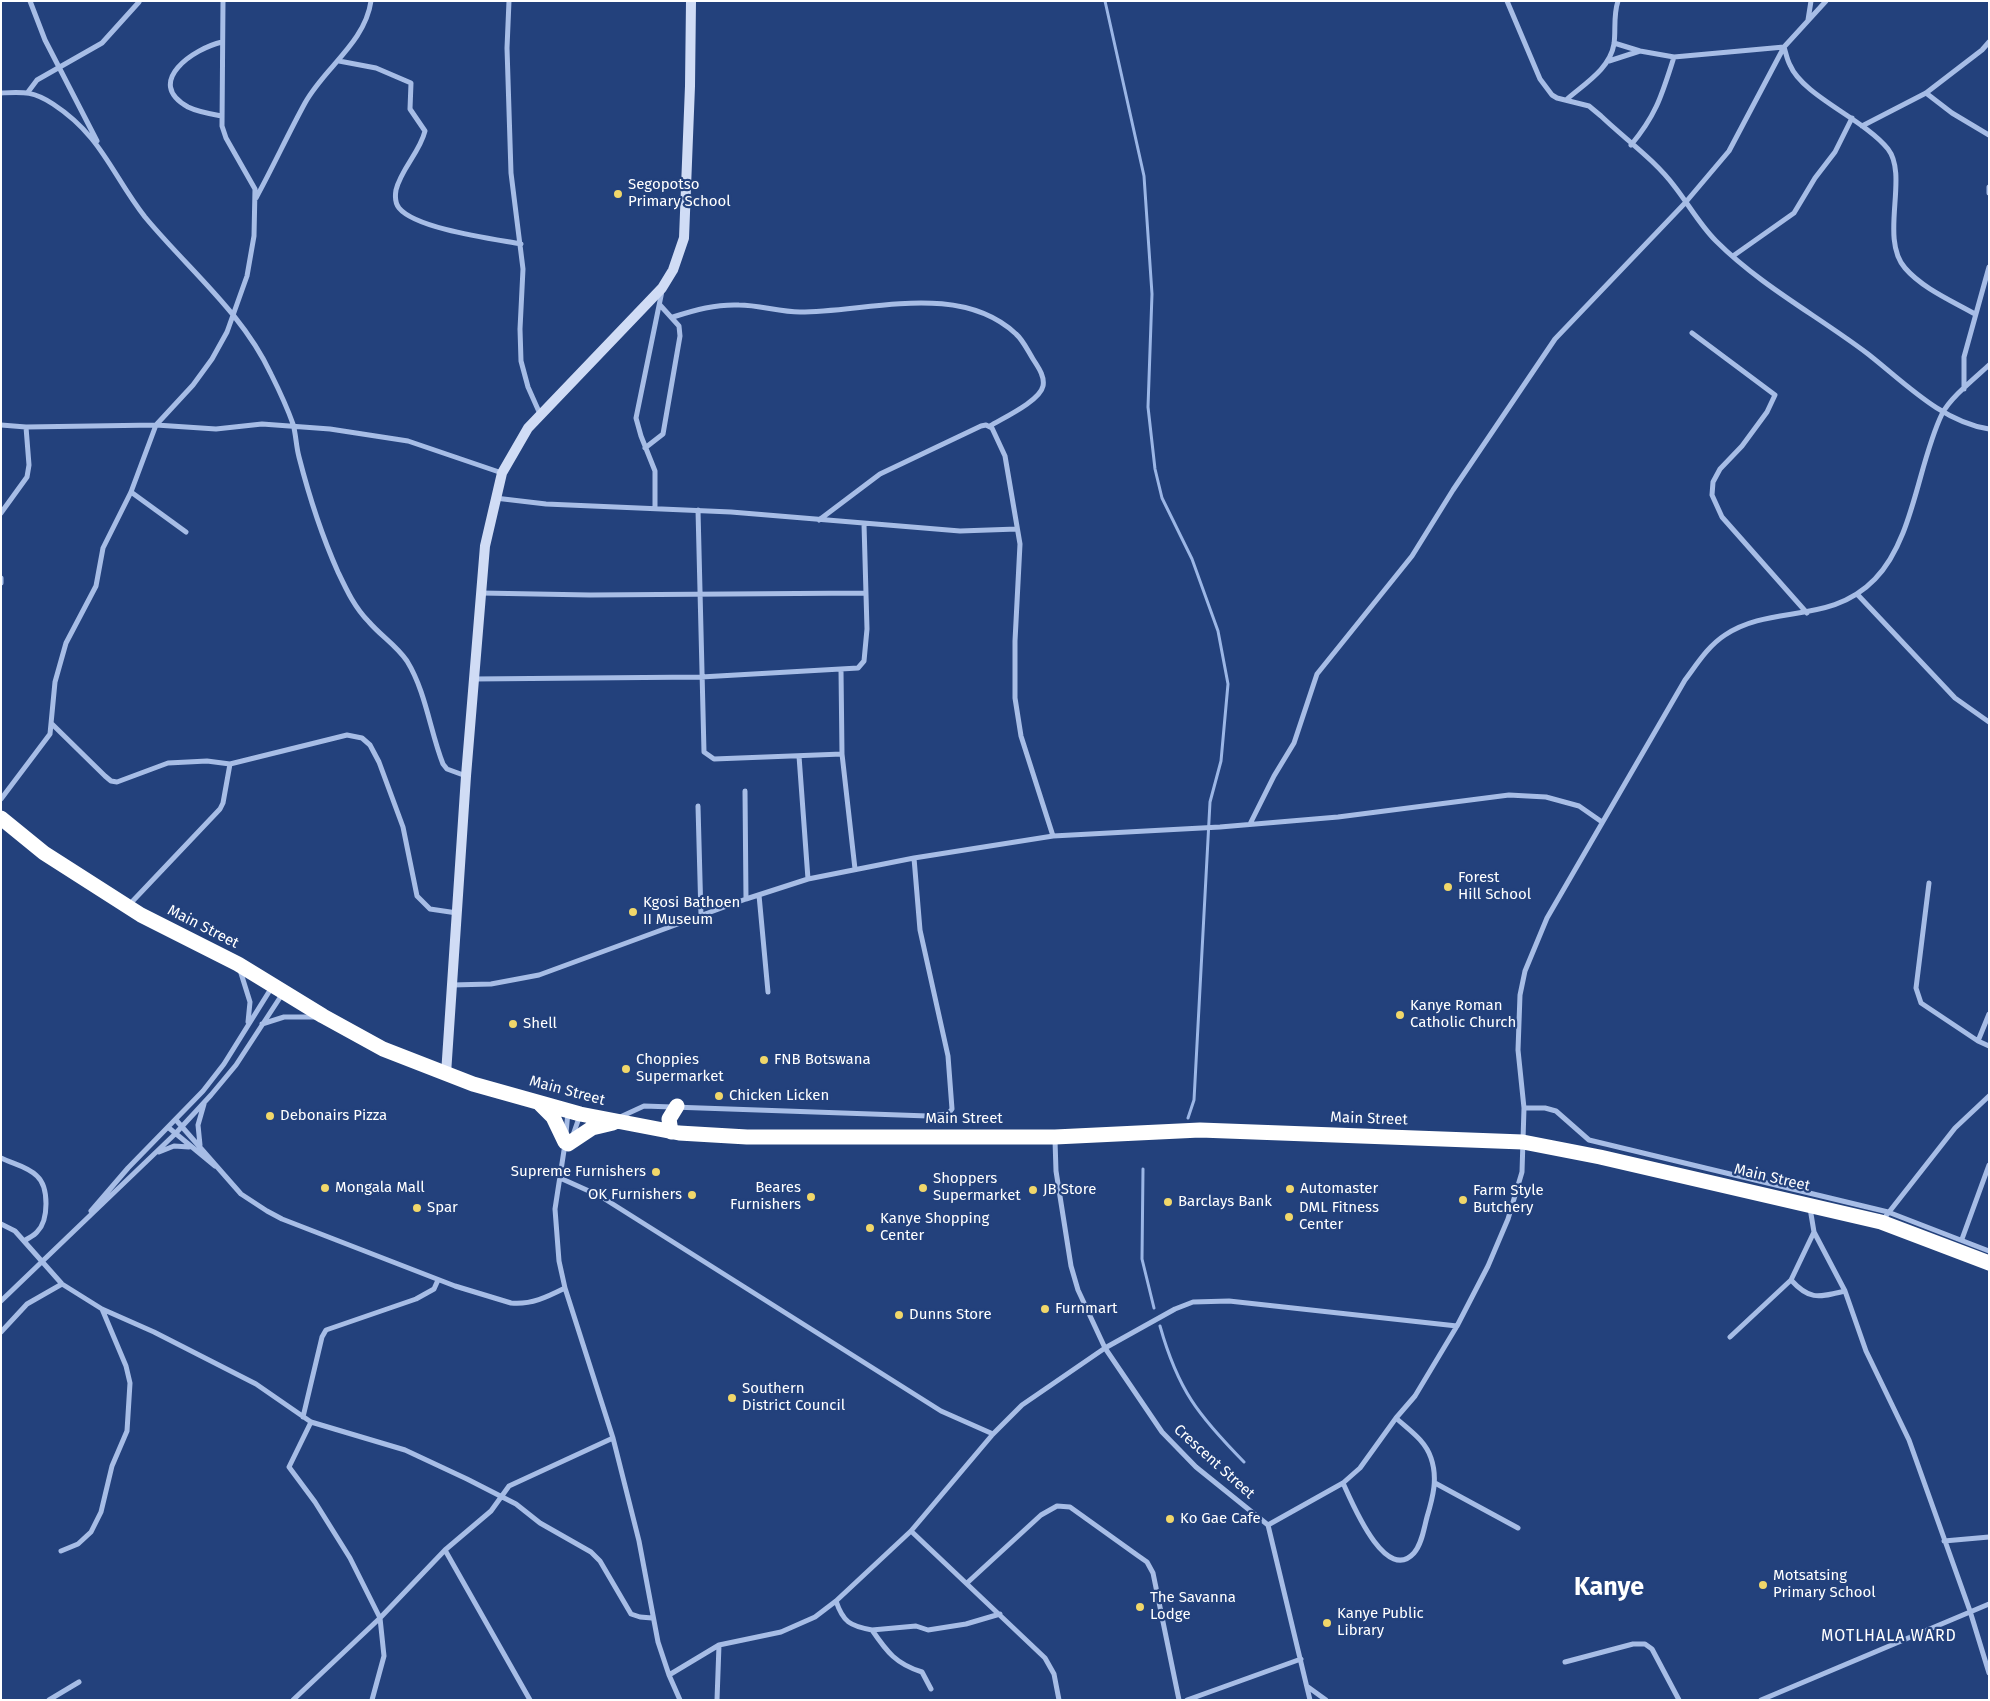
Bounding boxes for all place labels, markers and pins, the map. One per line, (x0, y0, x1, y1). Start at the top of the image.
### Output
place label: Segopotso Primary School (628, 176, 731, 211)
marker: Segopotso Primary School (612, 188, 624, 200)
place label: Forest Hill School (1458, 869, 1531, 904)
marker: Forest Hill School (1442, 881, 1454, 893)
place label: Kgosi Bathoen II Museum (643, 894, 740, 929)
marker: Kgosi Bathoen II Museum (627, 906, 639, 918)
place label: Kanye Roman Catholic Church (1410, 997, 1516, 1032)
marker: Kanye Roman Catholic Church (1394, 1009, 1406, 1021)
place label: Shell (523, 1015, 557, 1033)
marker: Shell (507, 1018, 519, 1030)
place label: Choppies Supermarket (636, 1051, 724, 1086)
place label: FNB Botswana (774, 1051, 871, 1069)
marker: FNB Botswana (758, 1054, 770, 1066)
marker: Choppies Supermarket (620, 1063, 632, 1075)
place label: Chicken Licken (729, 1087, 829, 1105)
marker: Chicken Licken (713, 1090, 725, 1102)
place label: Debonairs Pizza (280, 1107, 387, 1125)
marker: Debonairs Pizza (264, 1110, 276, 1122)
place label: Supreme Furnishers (511, 1163, 646, 1181)
marker: Supreme Furnishers (650, 1166, 662, 1178)
place label: Shoppers Supermarket (933, 1170, 1021, 1205)
place label: Mongala Mall (335, 1179, 425, 1197)
place label: Beares Furnishers (730, 1179, 801, 1214)
place label: Automaster (1300, 1180, 1378, 1198)
place label: JB Store (1043, 1181, 1096, 1199)
marker: Mongala Mall (319, 1182, 331, 1194)
marker: Shoppers Supermarket (917, 1182, 929, 1194)
place label: Farm Style Butchery (1473, 1182, 1544, 1217)
marker: Automaster (1284, 1183, 1296, 1195)
marker: JB Store (1027, 1184, 1039, 1196)
place label: OK Furnishers (588, 1186, 682, 1204)
marker: OK Furnishers (686, 1189, 698, 1201)
marker: Beares Furnishers (805, 1191, 817, 1203)
place label: Barclays Bank (1178, 1193, 1272, 1211)
marker: Farm Style Butchery (1457, 1194, 1469, 1206)
marker: Barclays Bank (1162, 1196, 1174, 1208)
place label: Spar (427, 1199, 458, 1217)
place label: DML Fitness Center (1299, 1199, 1379, 1234)
marker: Spar (411, 1202, 423, 1214)
place label: Kanye Shopping Center (880, 1210, 989, 1245)
marker: DML Fitness Center (1283, 1211, 1295, 1223)
marker: Kanye Shopping Center (864, 1222, 876, 1234)
place label: Furnmart (1055, 1300, 1117, 1318)
marker: Furnmart (1039, 1303, 1051, 1315)
place label: Dunns Store (909, 1306, 992, 1324)
marker: Dunns Store (893, 1309, 905, 1321)
place label: Southern District Council (742, 1380, 845, 1415)
marker: Southern District Council (726, 1392, 738, 1404)
place label: Ko Gae Cafe (1180, 1510, 1261, 1528)
marker: Ko Gae Cafe (1164, 1513, 1176, 1525)
place label: Motsatsing Primary School (1773, 1567, 1876, 1602)
marker: Motsatsing Primary School (1757, 1579, 1769, 1591)
place label: The Savanna Lodge (1150, 1589, 1236, 1624)
marker: The Savanna Lodge (1134, 1601, 1146, 1613)
place label: Kanye Public Library (1337, 1605, 1424, 1640)
marker: Kanye Public Library (1321, 1617, 1333, 1629)

